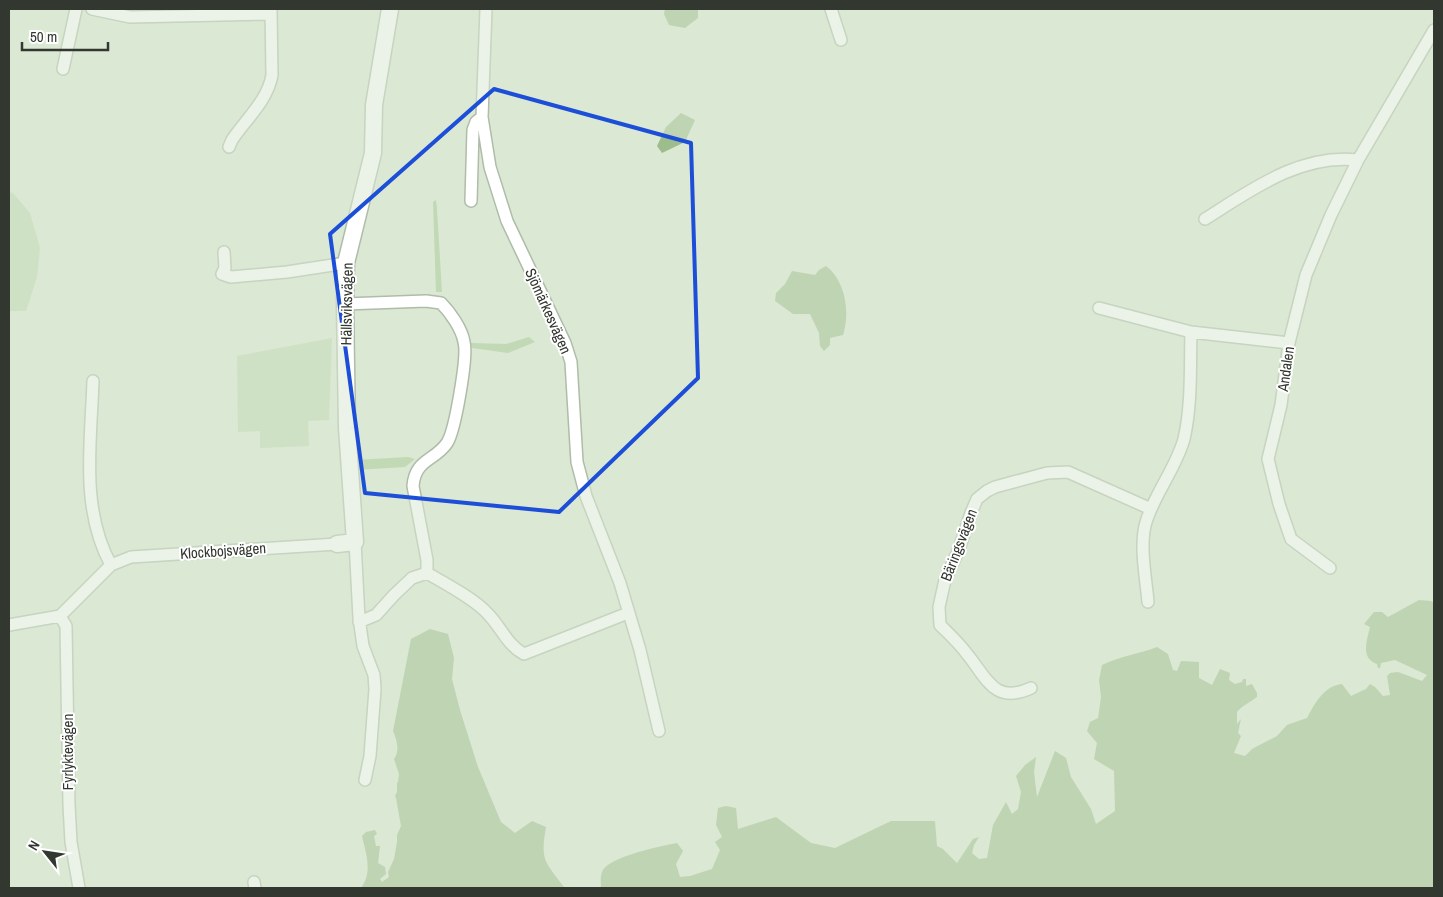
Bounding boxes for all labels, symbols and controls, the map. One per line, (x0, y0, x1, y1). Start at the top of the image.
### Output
scale bar (22, 20, 109, 52)
text: 50 m (30, 26, 57, 47)
street label: Hällsviksvägen (335, 262, 358, 346)
street label: Sjömärkesvägen (520, 265, 577, 357)
street label: Andalen (1272, 345, 1299, 394)
street label: Bäringsvägen (935, 506, 982, 584)
street label: Klockbojsvägen (179, 537, 267, 564)
street label: Fyrlyktevägen (57, 714, 78, 790)
north arrow (20, 827, 70, 877)
text: N (24, 837, 44, 854)

